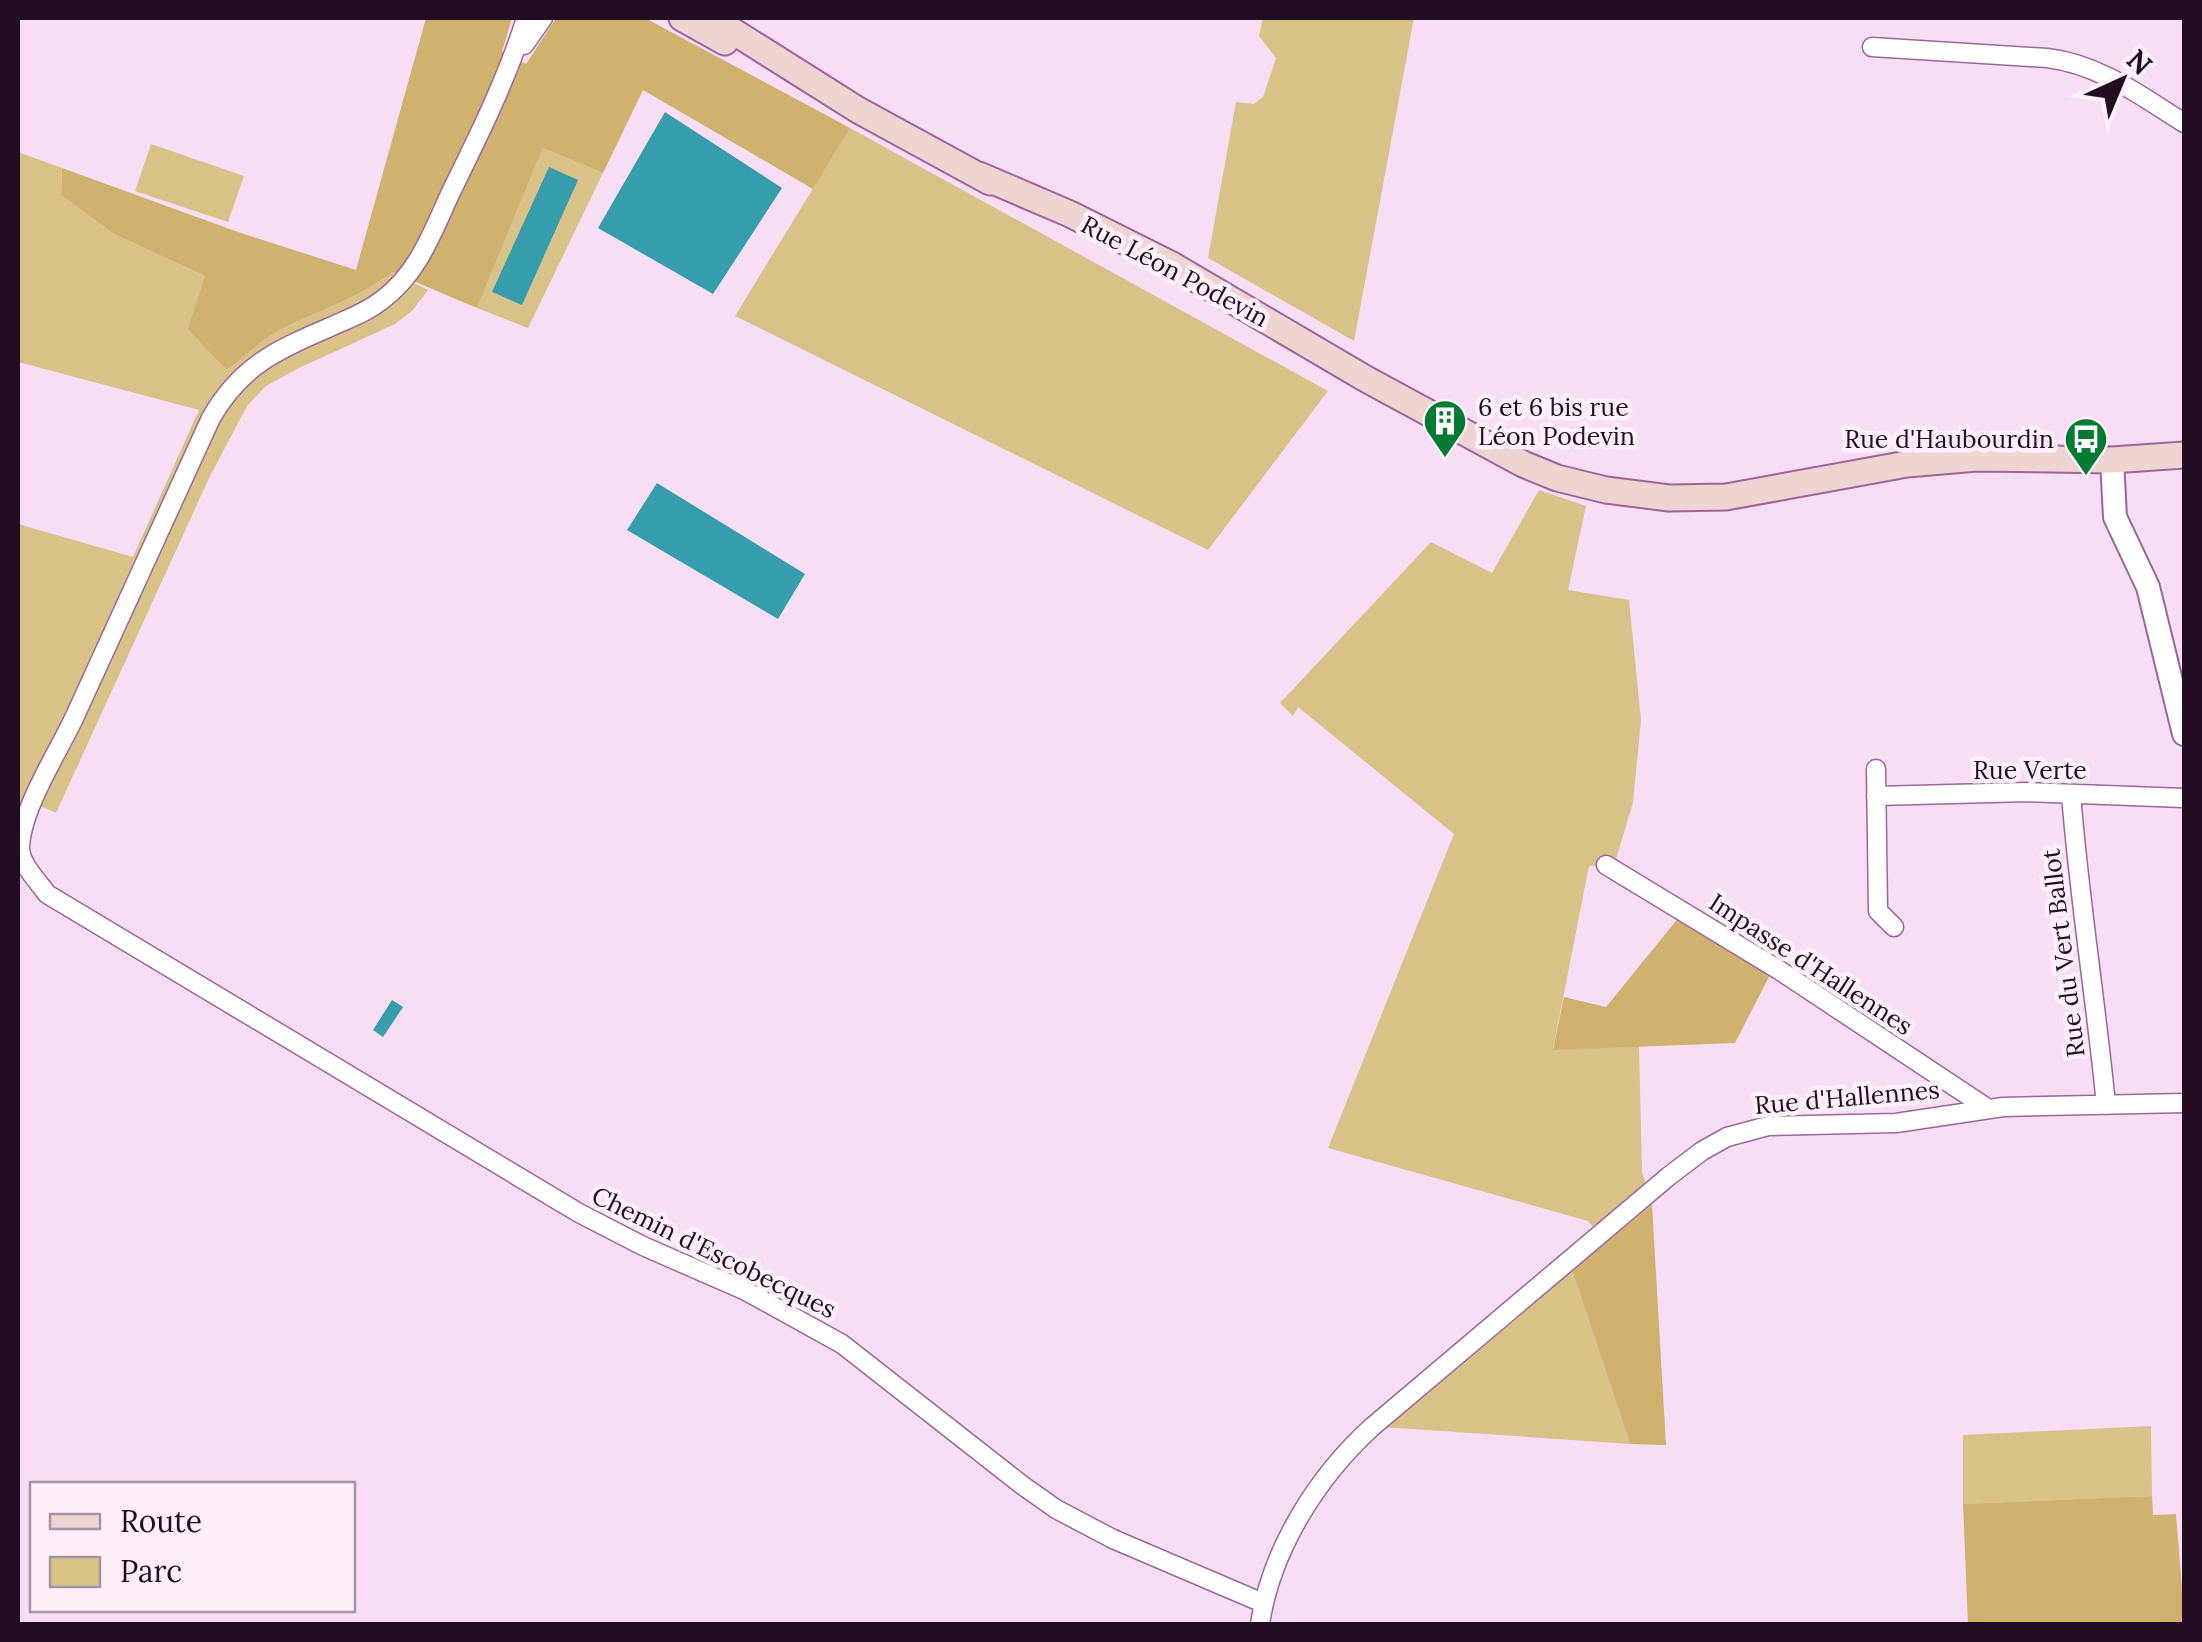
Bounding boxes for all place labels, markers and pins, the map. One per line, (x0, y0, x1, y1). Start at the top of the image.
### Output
place label: 6 et 6 bis rue Léon Podevin (1478, 391, 1635, 452)
building icon: 6 et 6 bis rue Léon Podevin (1422, 398, 1468, 459)
bus stop icon: Rue d'Haubourdin (2063, 416, 2109, 477)
place label: Rue d'Haubourdin (1844, 423, 2054, 455)

